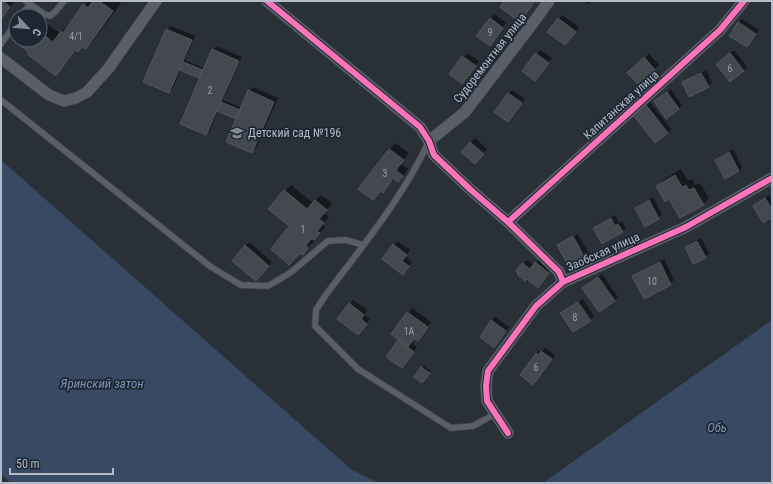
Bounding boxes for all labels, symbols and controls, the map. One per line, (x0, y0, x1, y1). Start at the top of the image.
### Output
north arrow (8, 8, 48, 48)
street label: Судоремонтная улица (451, 10, 529, 106)
text: С (29, 26, 44, 38)
house number: 9 (488, 27, 493, 38)
house number: 4/1 (69, 31, 83, 42)
house number: 6 (728, 63, 733, 74)
street label: Капитанская улица (581, 67, 662, 142)
house number: 2 (208, 85, 213, 96)
school or university icon: Детский сад №196 (229, 125, 245, 141)
place label: Детский сад №196 (248, 126, 341, 140)
house number: 3 (383, 168, 388, 179)
house number: 1 (301, 224, 305, 235)
street label: Заобская улица (564, 230, 642, 274)
house number: 10 (647, 276, 657, 287)
house number: 8 (573, 312, 578, 323)
house number: 1А (404, 326, 415, 337)
house number: 6 (534, 362, 539, 373)
water label: Яринский затон (59, 376, 144, 391)
water label: Обь (707, 420, 727, 435)
scale bar (10, 450, 113, 476)
text: 50 m (16, 457, 40, 471)

